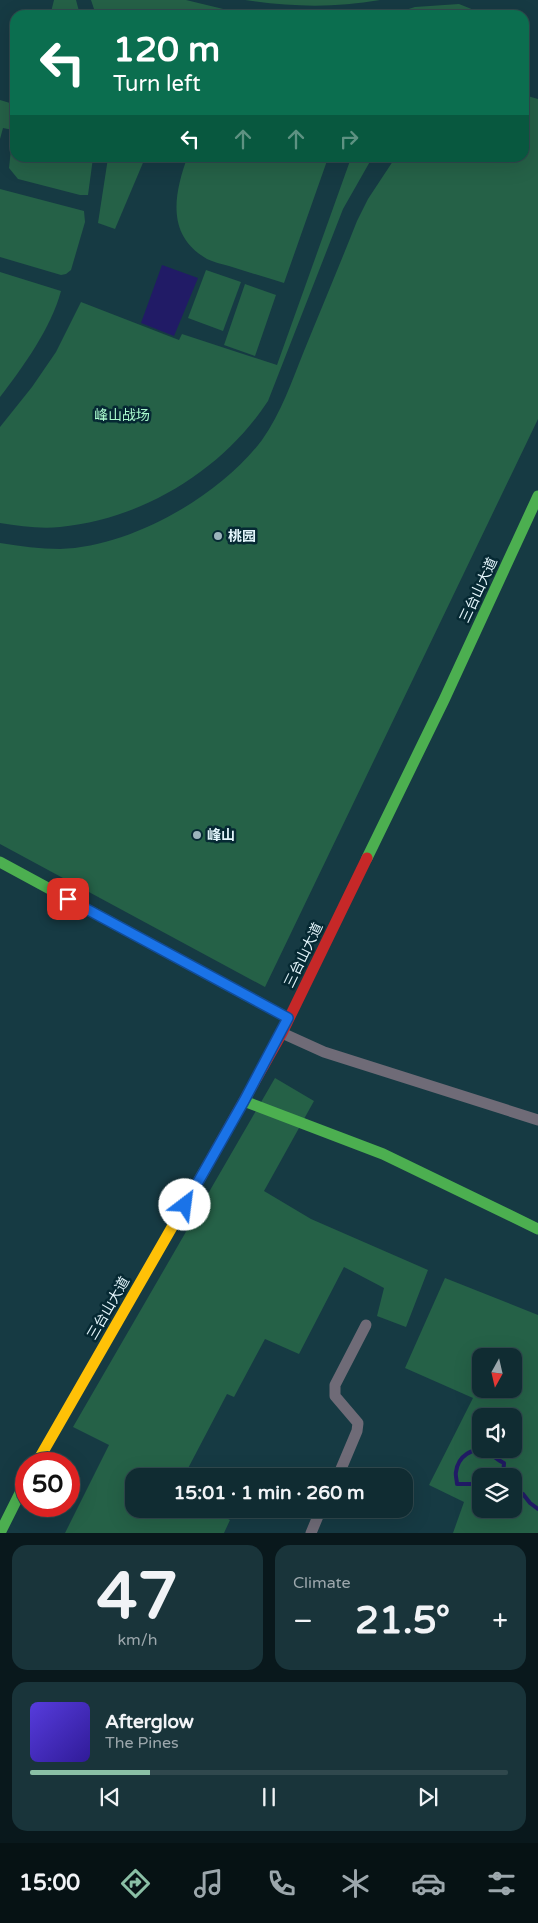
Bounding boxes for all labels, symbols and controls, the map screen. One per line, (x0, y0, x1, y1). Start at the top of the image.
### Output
text: 120 m (113, 29, 220, 71)
icon: left (30, 30, 95, 95)
text: Turn left (113, 71, 201, 97)
icon: left (176, 125, 204, 153)
icon: ahead (229, 125, 257, 153)
icon: ahead (282, 125, 310, 153)
icon: right (335, 125, 363, 153)
park label: 峰山战场 (94, 407, 150, 424)
place label: 桃园 (228, 528, 256, 545)
marker: 桃园 (212, 530, 224, 542)
street label: 三台山大道 (456, 555, 501, 626)
place label: 峰山 (207, 827, 235, 844)
marker: 峰山 (191, 829, 203, 841)
pin (47, 878, 89, 920)
icon: arrive (54, 885, 82, 913)
street label: 三台山大道 (280, 920, 326, 990)
position arrow (158, 1178, 210, 1230)
street label: 三台山大道 (84, 1274, 133, 1343)
north arrow (472, 1348, 522, 1398)
map controls (472, 1348, 522, 1518)
button: sound (472, 1408, 522, 1458)
speed limit sign: 50 (15, 1452, 80, 1517)
button: layers (472, 1468, 522, 1518)
text: 15:01 · 1 min · 260 m (173, 1482, 365, 1504)
text: 47 (97, 1558, 178, 1637)
text: Climate (293, 1573, 351, 1593)
text: 21.5° (355, 1598, 450, 1644)
text: − (293, 1604, 313, 1638)
text: + (492, 1604, 508, 1638)
text: km/h (117, 1630, 158, 1650)
text: Afterglow (105, 1711, 194, 1733)
text: The Pines (105, 1733, 179, 1753)
icon: previous (96, 1783, 124, 1811)
icon: pause (255, 1783, 283, 1811)
icon: next (414, 1783, 442, 1811)
icon: directions (118, 1866, 153, 1901)
icon: music (191, 1866, 226, 1901)
icon: phone (264, 1866, 299, 1901)
icon: climate (338, 1866, 373, 1901)
icon: car (411, 1866, 446, 1901)
icon: filters (484, 1866, 519, 1901)
text: 15:00 (19, 1870, 80, 1896)

